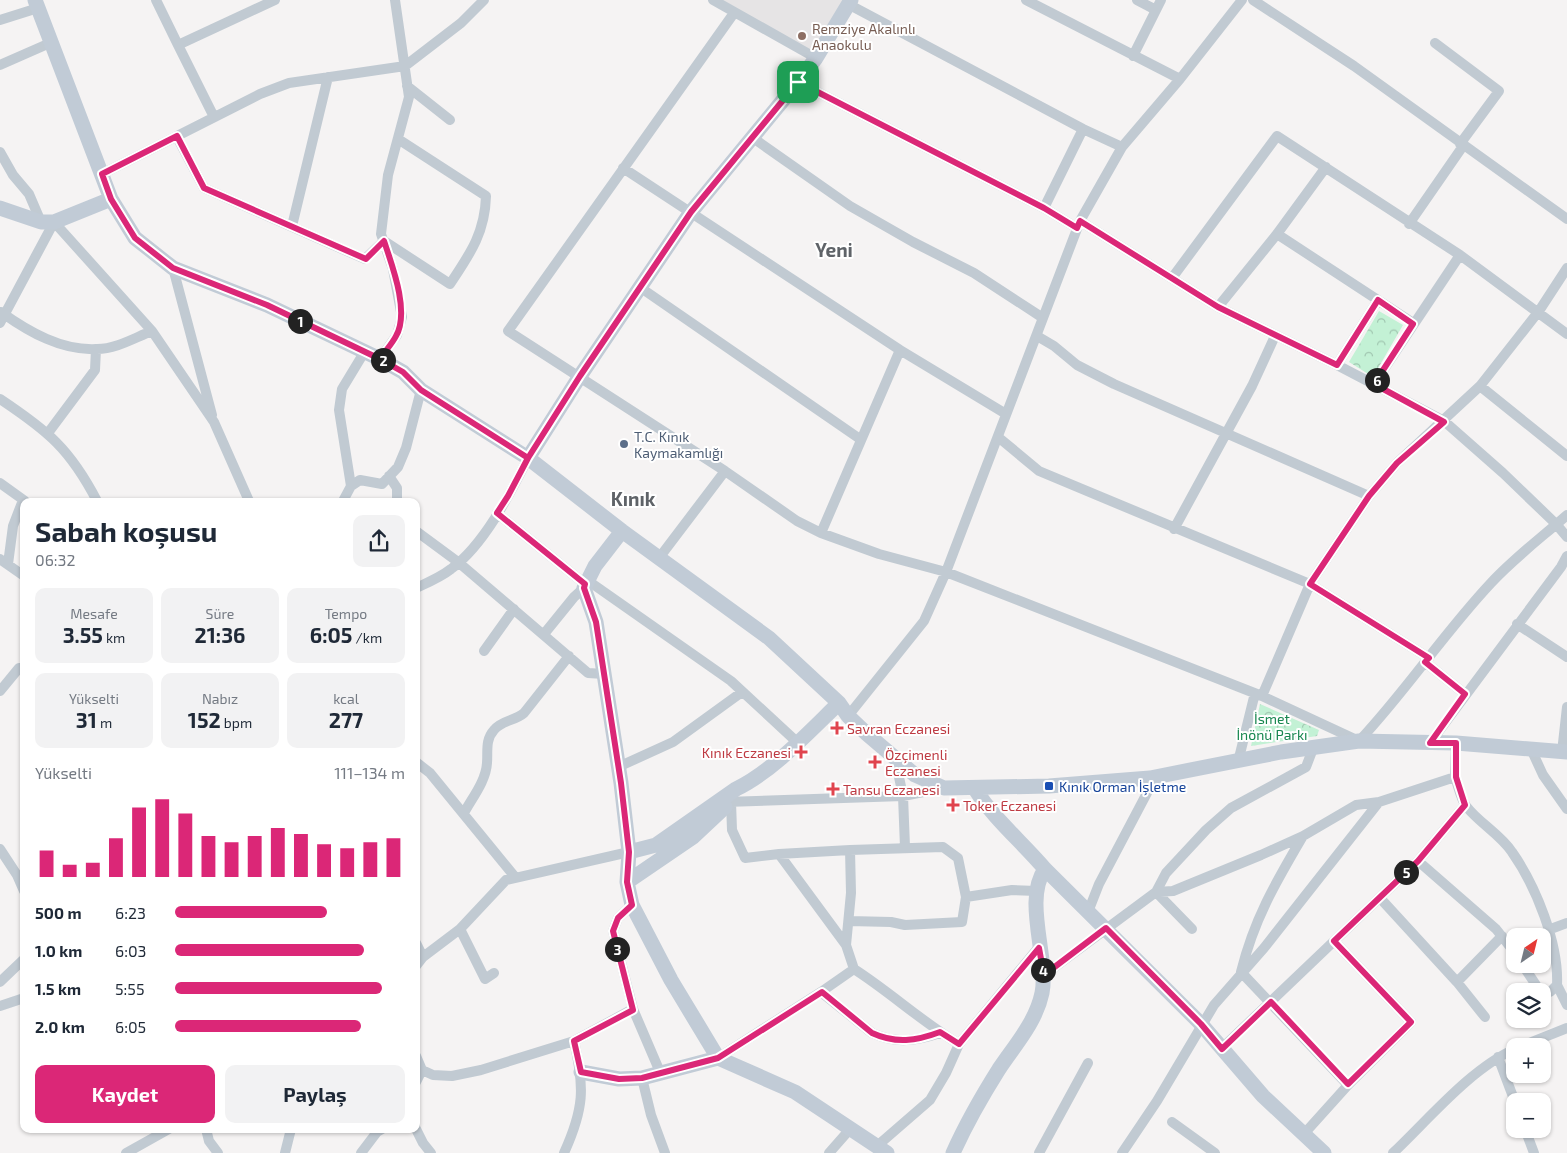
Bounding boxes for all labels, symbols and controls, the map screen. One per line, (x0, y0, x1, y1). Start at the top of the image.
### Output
place label: Remziye Akalınlı Anaokulu (812, 20, 916, 53)
marker: Remziye Akalınlı Anaokulu (796, 30, 808, 42)
pin (777, 61, 819, 103)
icon: arrive (784, 68, 812, 96)
district label: Yeni (815, 238, 853, 261)
pin: 1 (288, 308, 312, 334)
text: 1 (297, 313, 304, 330)
pin: 2 (370, 348, 396, 372)
text: 2 (379, 352, 388, 369)
pin: 6 (1364, 368, 1390, 392)
text: 6 (1373, 372, 1382, 389)
place label: T.C. Kınık Kaymakamlığı (634, 428, 723, 461)
marker: T.C. Kınık Kaymakamlığı (618, 438, 630, 450)
district label: Kınık (611, 487, 656, 510)
text: Sabah koşusu (35, 514, 217, 548)
button: share (353, 515, 405, 567)
text: 06:32 (35, 550, 75, 569)
text: Mesafe (70, 605, 118, 622)
text: Süre (206, 605, 234, 622)
text: Tempo (325, 605, 367, 622)
text: 3.55 (63, 622, 103, 647)
text: 21:36 (195, 622, 245, 647)
text: 6:05 (310, 622, 352, 647)
text: km (103, 629, 125, 646)
text: /km (352, 629, 382, 646)
text: Yükselti (69, 690, 119, 707)
text: Nabız (202, 690, 238, 707)
text: kcal (333, 690, 359, 707)
text: 31 (76, 707, 97, 732)
text: 152 (188, 707, 221, 732)
text: 277 (329, 707, 363, 732)
park label: İsmet İnönü Parkı (1236, 710, 1308, 743)
text: m (97, 714, 112, 731)
text: bpm (221, 714, 252, 731)
place label: Savran Eczanesi (847, 720, 950, 737)
marker: Savran Eczanesi (831, 722, 843, 734)
place label: Kınık Eczanesi (702, 744, 791, 761)
marker: Kınık Eczanesi (795, 746, 807, 758)
place label: Özçimenli Eczanesi (885, 746, 947, 779)
marker: Özçimenli Eczanesi (869, 756, 881, 768)
text: Yükselti (35, 763, 92, 782)
text: 111–134 m (334, 763, 405, 782)
place label: Kınık Orman İşletme (1059, 778, 1186, 796)
marker: Kınık Orman İşletme (1043, 780, 1055, 792)
place label: Tansu Eczanesi (843, 781, 940, 798)
marker: Tansu Eczanesi (827, 783, 839, 795)
place label: Toker Eczanesi (963, 797, 1056, 814)
marker: Toker Eczanesi (947, 799, 959, 811)
pin: 5 (1394, 860, 1418, 884)
text: 5 (1403, 864, 1410, 881)
text: 500 m (35, 903, 82, 922)
text: 6:23 (115, 903, 146, 922)
north arrow (1506, 928, 1551, 972)
map controls (1506, 928, 1551, 1138)
pin: 3 (604, 936, 630, 962)
text: 1.0 km (35, 941, 82, 960)
text: 6:03 (115, 941, 146, 960)
text: 3 (614, 941, 621, 958)
pin: 4 (1030, 958, 1056, 982)
text: 4 (1039, 962, 1048, 979)
text: 1.5 km (35, 979, 81, 998)
text: 5:55 (115, 979, 145, 998)
button: layers (1506, 983, 1551, 1028)
text: 2.0 km (35, 1017, 85, 1036)
text: 6:05 (115, 1017, 146, 1036)
button: + (1506, 1038, 1551, 1083)
button: Kaydet (35, 1065, 215, 1123)
button: Paylaş (225, 1065, 405, 1123)
button: − (1506, 1093, 1551, 1138)

